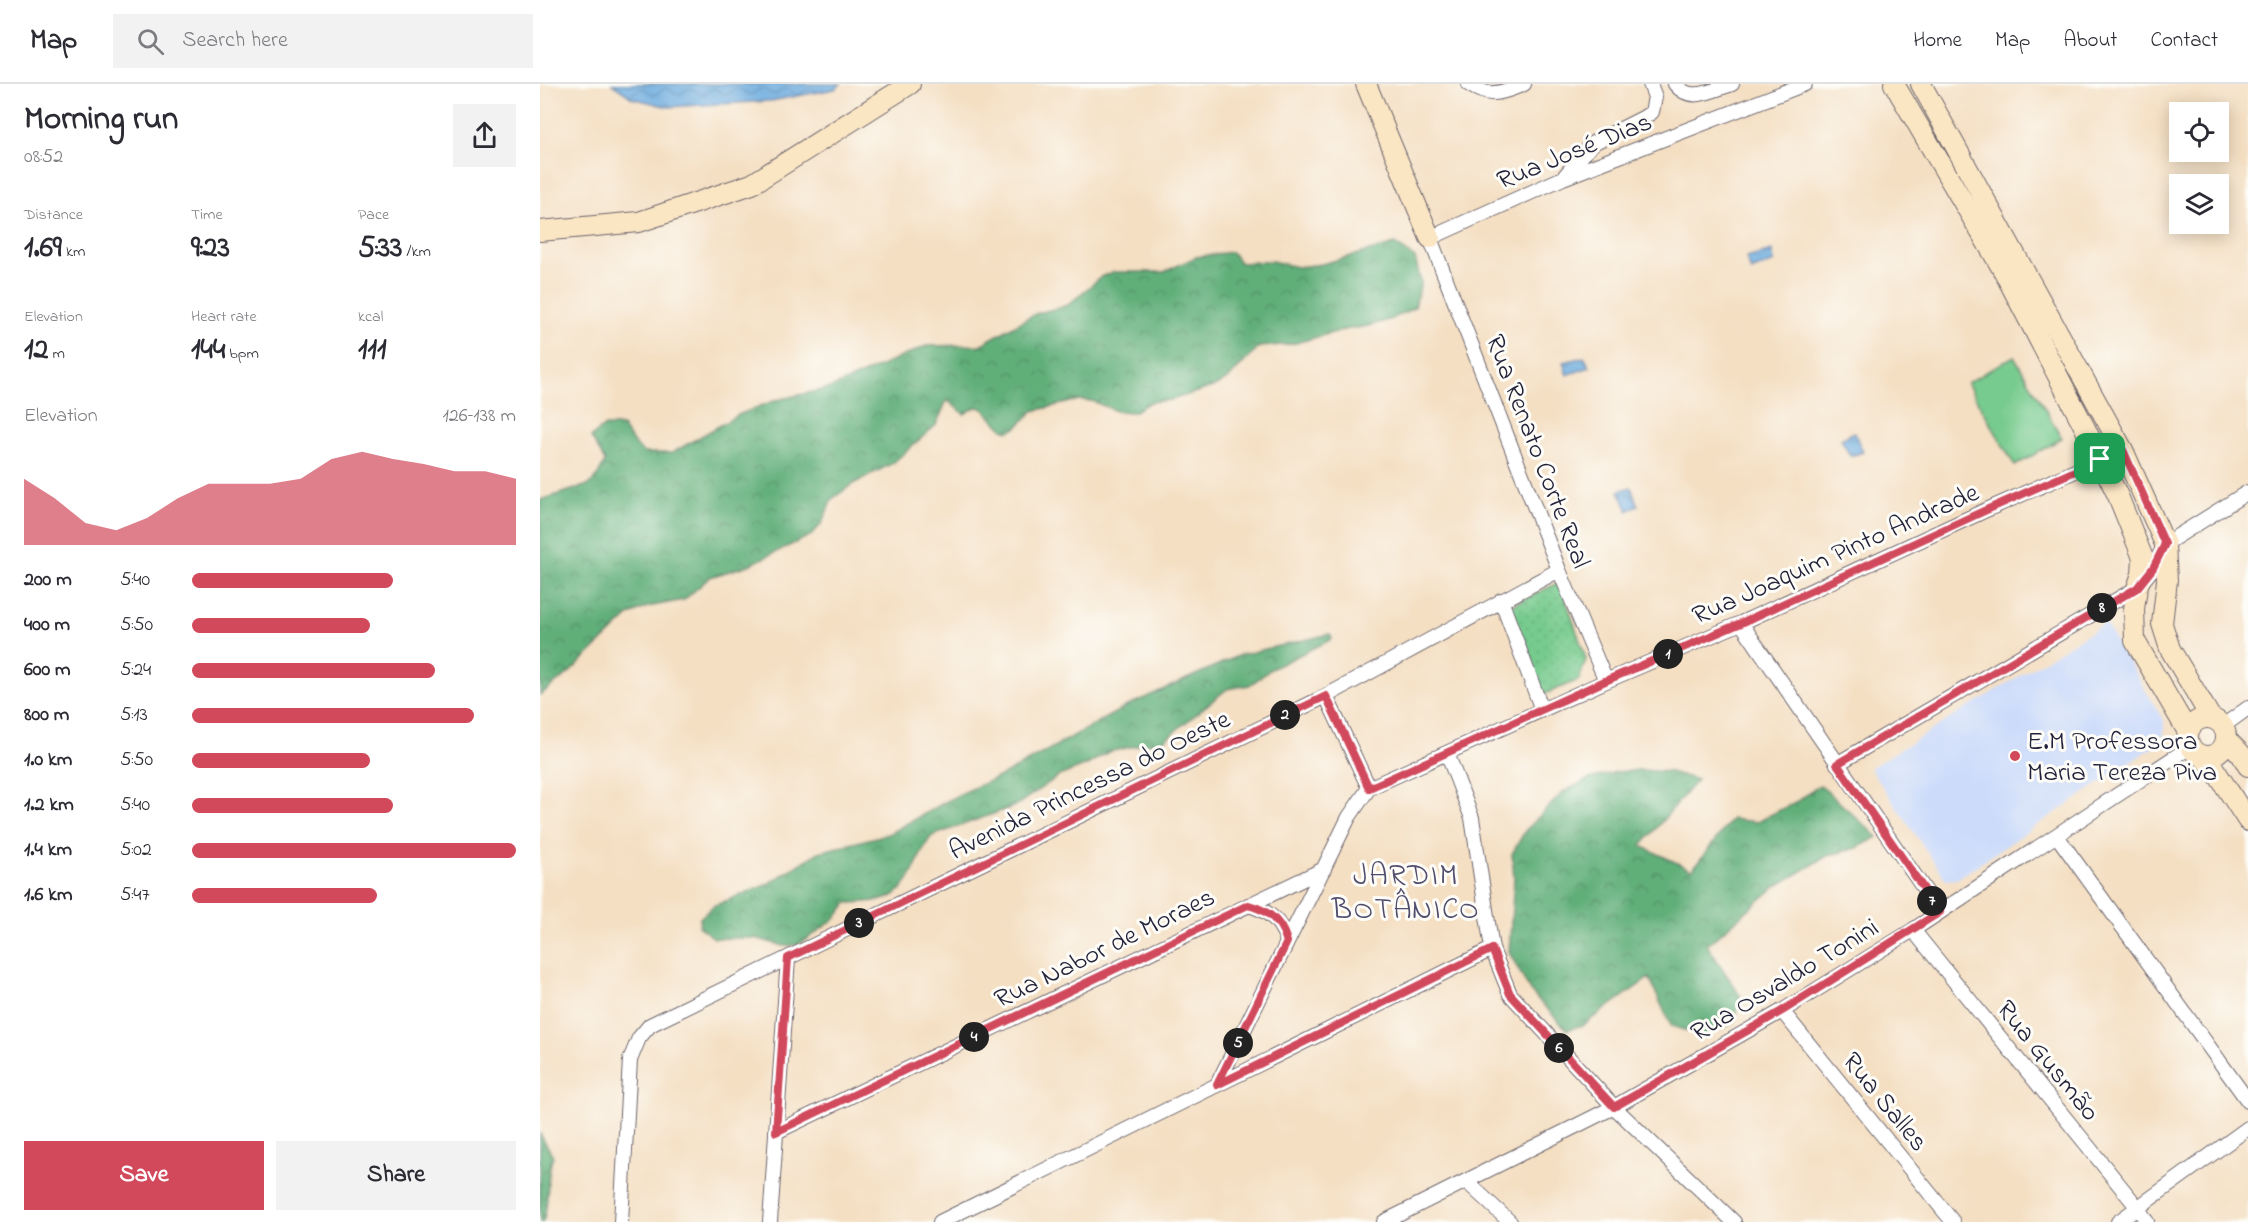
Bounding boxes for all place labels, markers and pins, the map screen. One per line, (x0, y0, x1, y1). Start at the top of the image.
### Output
pin (2074, 433, 2125, 484)
pin: 8 (2087, 593, 2117, 623)
pin: 1 (1653, 639, 1683, 669)
pin: 2 (1270, 700, 1300, 730)
place label: E.M Professora Maria Tereza Piva (2027, 723, 2217, 793)
marker: E.M Professora Maria Tereza Piva (2008, 749, 2022, 763)
pin: 7 (1917, 886, 1947, 916)
pin: 3 (844, 908, 874, 938)
pin: 4 (959, 1022, 989, 1052)
pin: 5 (1223, 1028, 1253, 1058)
pin: 6 (1544, 1033, 1574, 1063)

